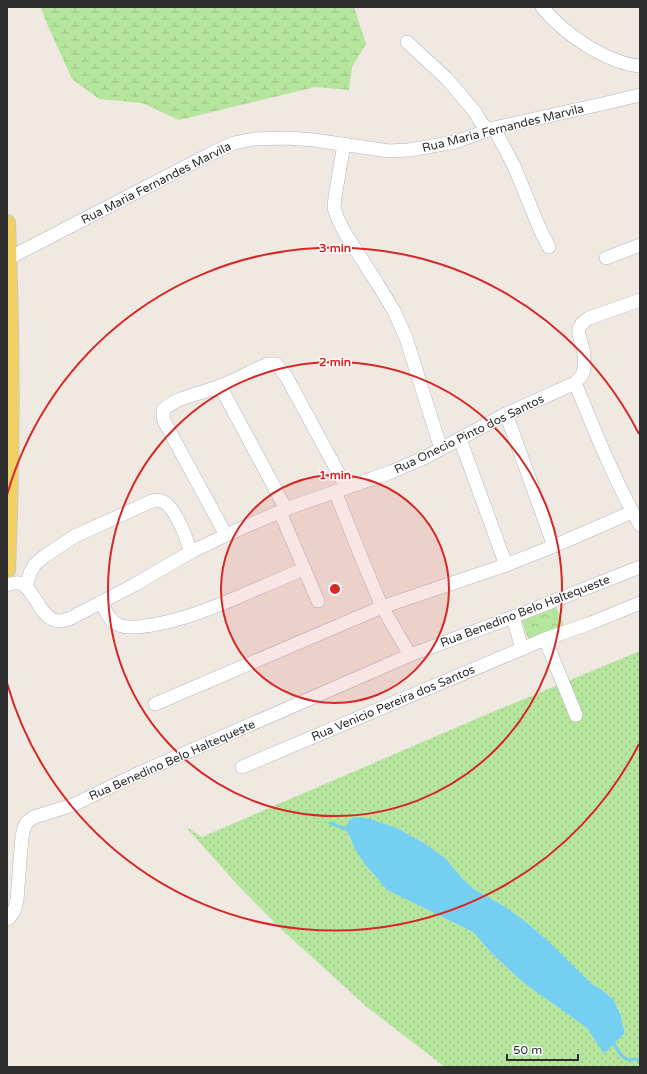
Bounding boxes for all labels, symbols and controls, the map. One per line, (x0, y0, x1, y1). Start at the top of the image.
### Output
street label: Rua Maria Fernandes Marvila (421, 101, 585, 155)
street label: Rua Maria Fernandes Marvila (79, 139, 233, 227)
text: 3 min (319, 241, 351, 255)
text: 2 min (319, 355, 351, 369)
street label: Rua Onecio Pinto dos Santos (392, 391, 546, 476)
text: 1 min (319, 468, 351, 482)
street label: Rua Benedino Belo Haltequeste (438, 572, 612, 650)
centre of rings (328, 582, 342, 596)
street label: Rua Venicio Pereira dos Santos (309, 662, 477, 744)
street label: Rua Benedino Belo Haltequeste (87, 717, 257, 803)
scale bar (507, 1036, 578, 1062)
text: 50 m (513, 1043, 542, 1057)

